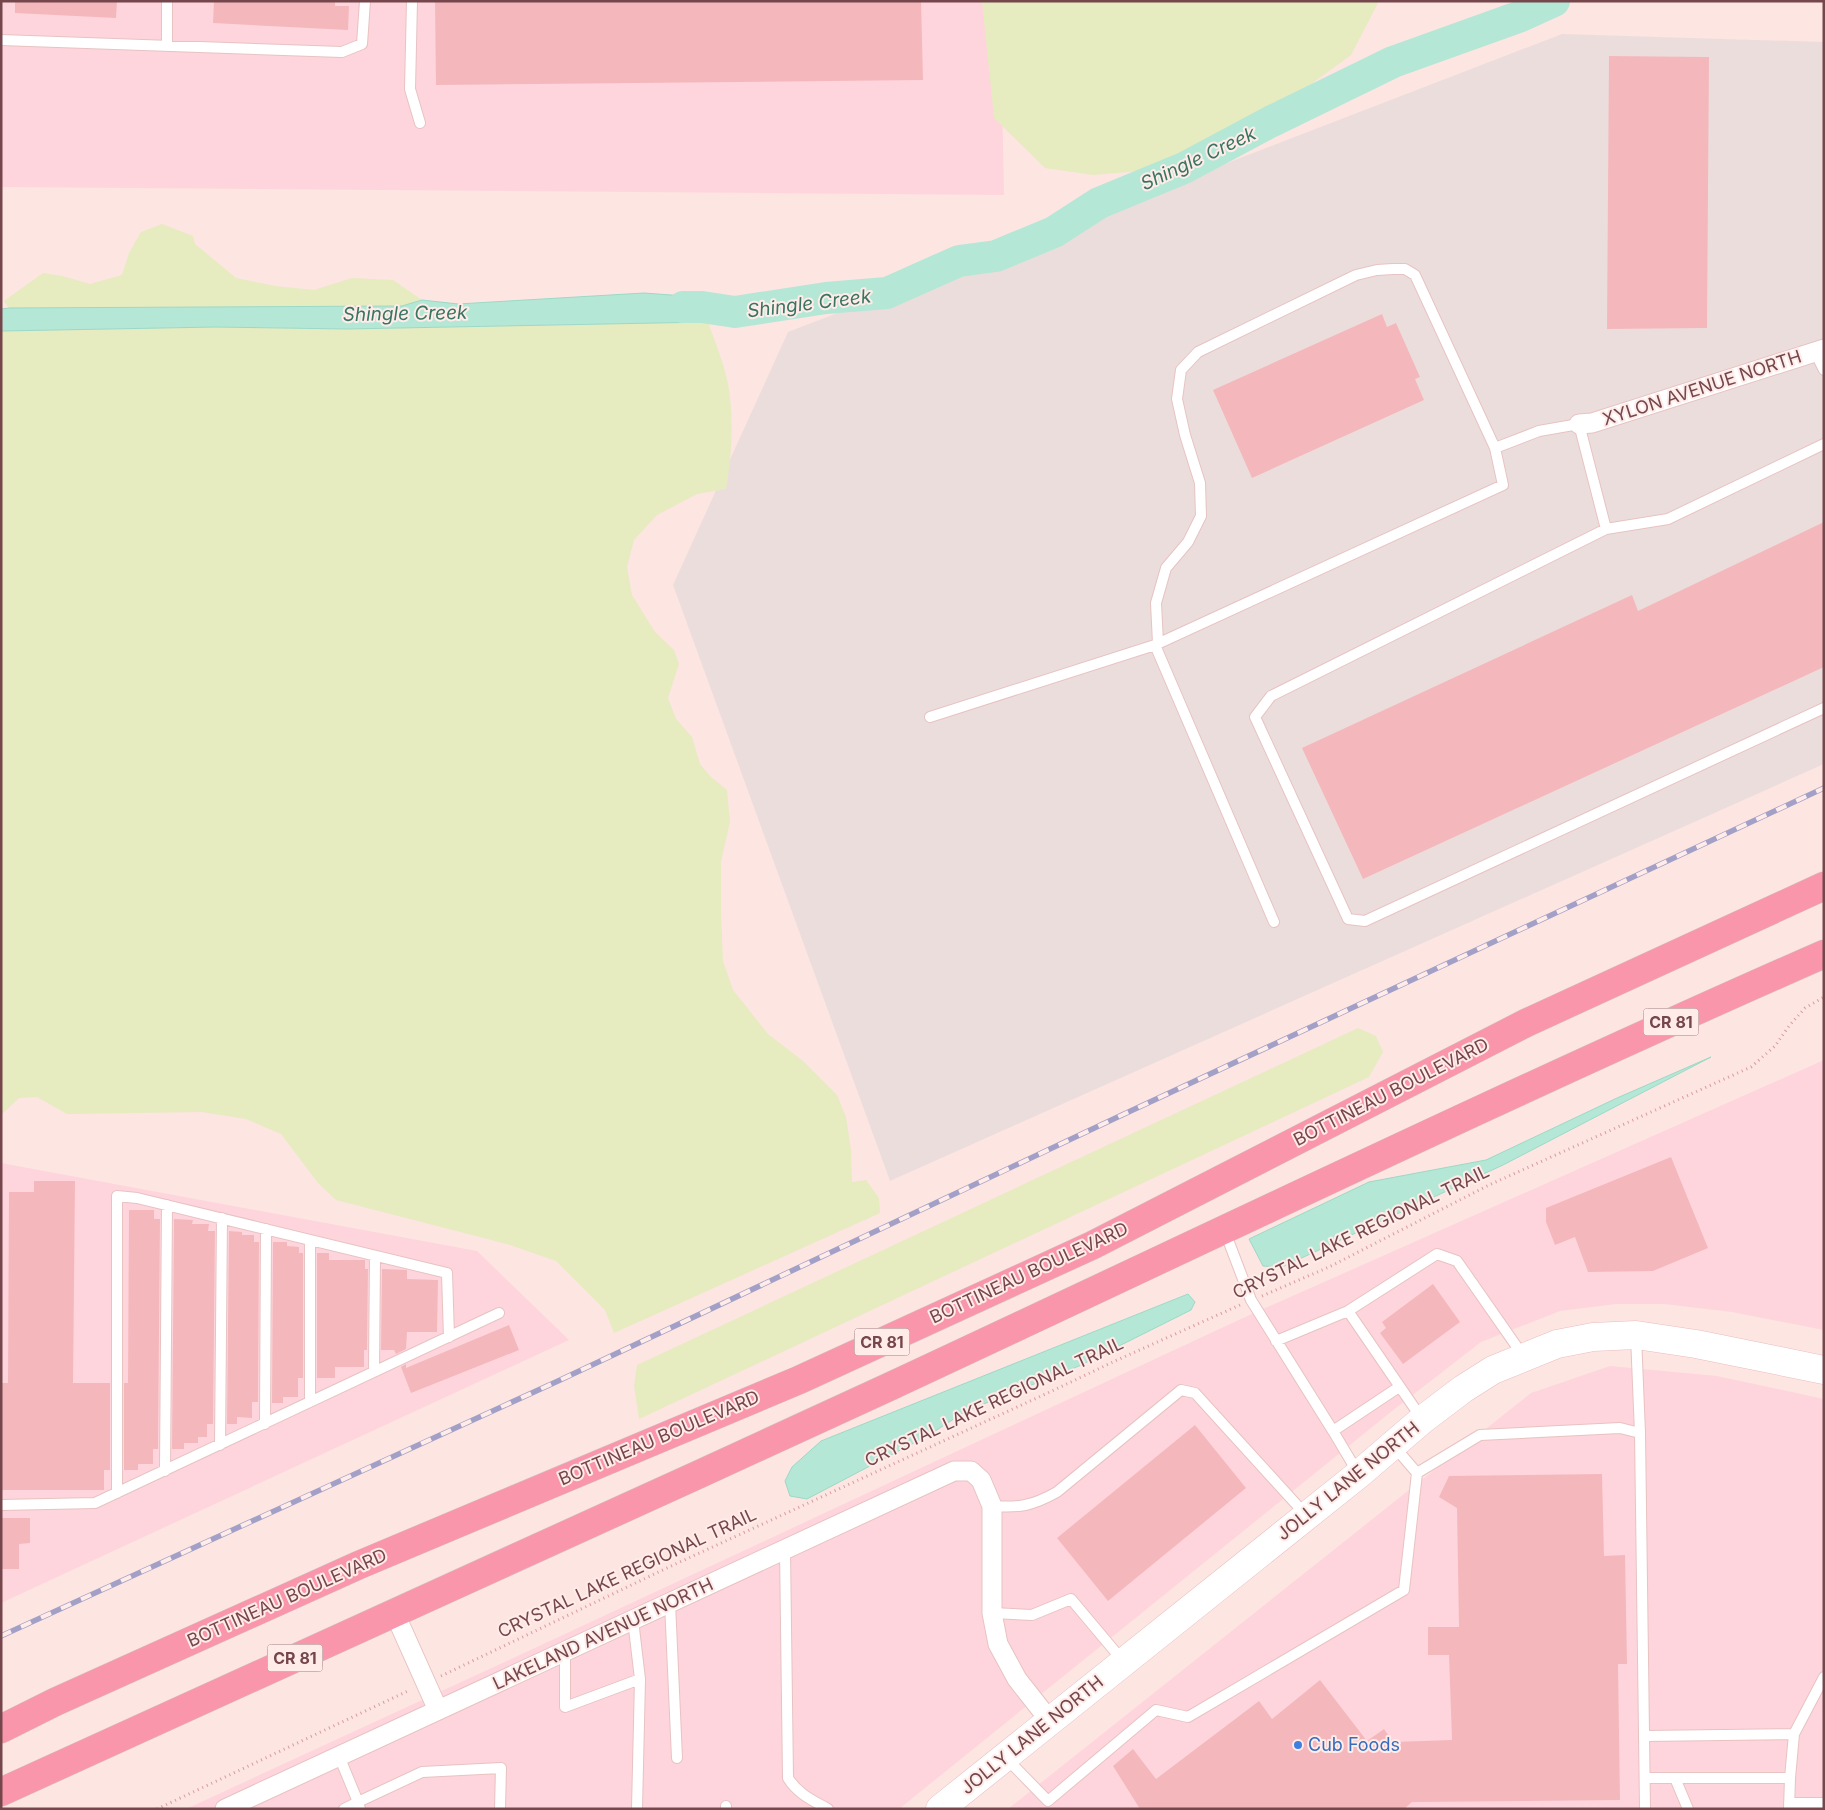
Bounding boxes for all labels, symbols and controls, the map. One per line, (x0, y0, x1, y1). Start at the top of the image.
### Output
water label: Shingle Creek (1137, 121, 1260, 195)
water label: Shingle Creek (746, 284, 873, 323)
water label: Shingle Creek (342, 301, 468, 326)
street label: XYLON AVENUE NORTH (1600, 345, 1804, 430)
road number: CR 81 (1644, 1009, 1698, 1036)
street label: BOTTINEAU BOULEVARD (1290, 1033, 1492, 1150)
street label: CRYSTAL LAKE REGIONAL TRAIL (1229, 1160, 1492, 1303)
street label: BOTTINEAU BOULEVARD (926, 1217, 1131, 1328)
road number: CR 81 (854, 1328, 910, 1355)
street label: CRYSTAL LAKE REGIONAL TRAIL (861, 1332, 1126, 1471)
street label: BOTTINEAU BOULEVARD (555, 1386, 762, 1489)
street label: JOLLY LANE NORTH (1272, 1417, 1423, 1544)
street label: CRYSTAL LAKE REGIONAL TRAIL (494, 1503, 759, 1642)
street label: BOTTINEAU BOULEVARD (184, 1544, 390, 1651)
street label: LAKELAND AVENUE NORTH (489, 1573, 716, 1694)
road number: CR 81 (268, 1645, 322, 1672)
street label: JOLLY LANE NORTH (956, 1671, 1107, 1798)
place label: Cub Foods (1308, 1734, 1400, 1755)
marker: Cub Foods (1292, 1739, 1304, 1751)

